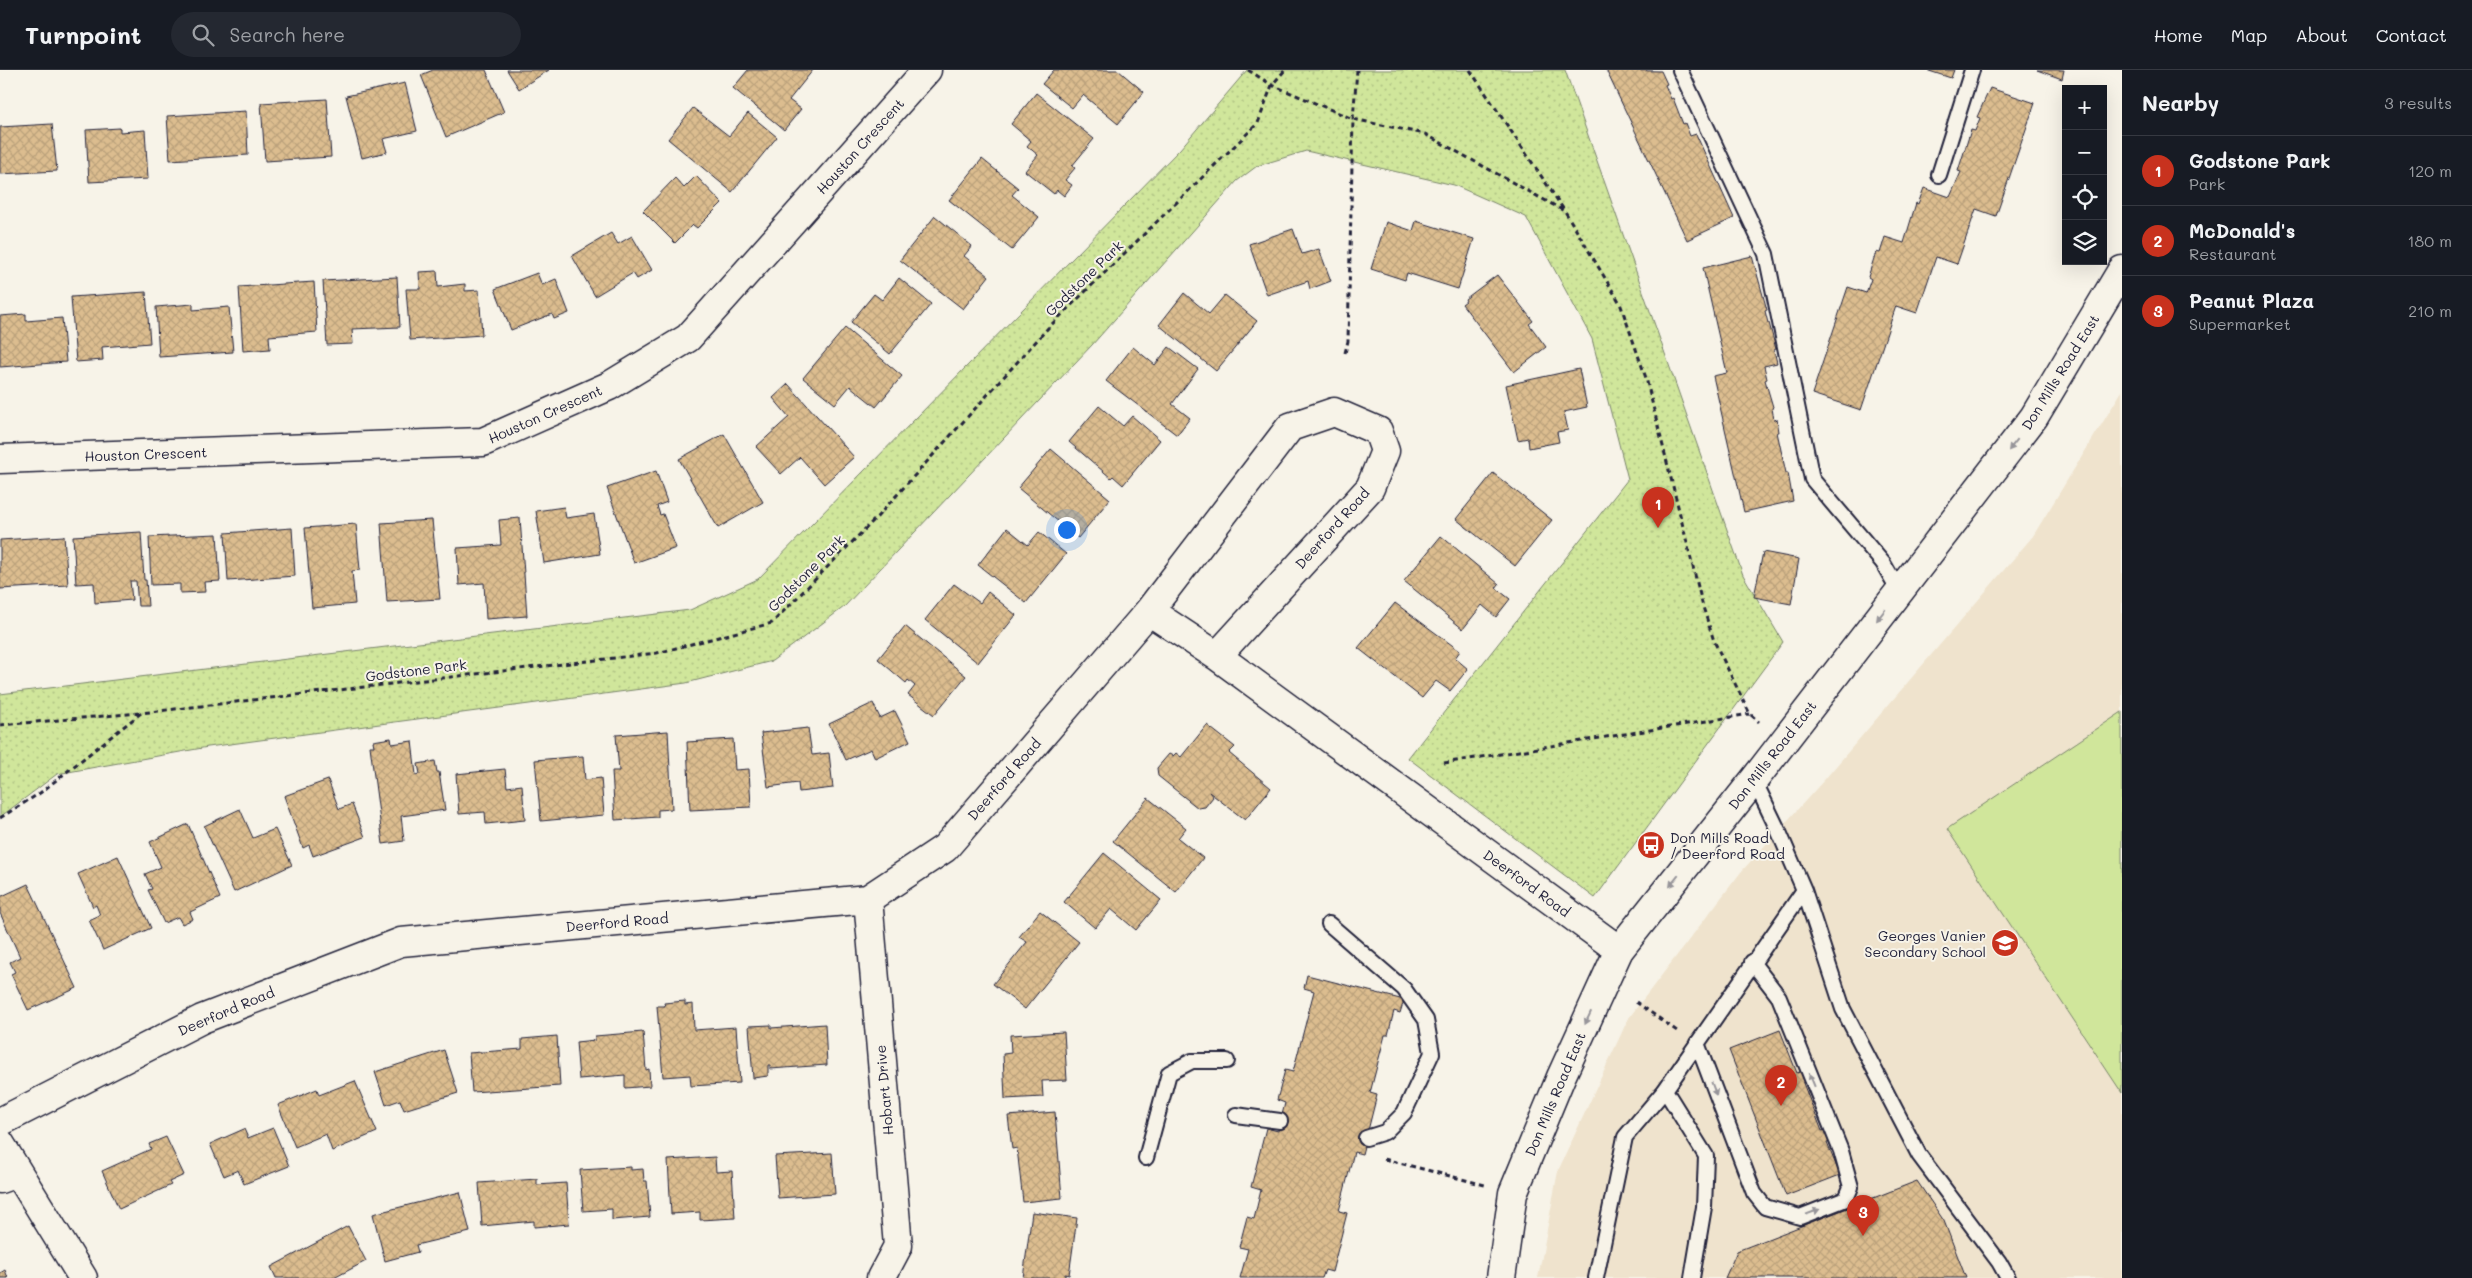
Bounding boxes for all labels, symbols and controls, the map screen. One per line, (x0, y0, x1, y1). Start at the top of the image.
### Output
search box (171, 12, 521, 57)
text: Turnpoint (25, 19, 141, 50)
icon: search (189, 21, 217, 49)
text: Search here (229, 22, 345, 47)
text: Home (2154, 23, 2203, 47)
text: Map (2231, 23, 2267, 47)
text: About (2295, 23, 2348, 47)
text: Contact (2376, 23, 2447, 47)
map controls (2062, 85, 2107, 265)
button: + (2062, 85, 2107, 130)
text: Nearby (2142, 89, 2219, 116)
text: 3 results (2384, 92, 2452, 113)
street label: Houston Crescent (812, 94, 908, 198)
button: − (2062, 130, 2107, 175)
text: Godstone Park (2189, 148, 2331, 173)
text: 1 (2154, 160, 2162, 181)
text: 120 m (2408, 160, 2452, 181)
text: Park (2189, 173, 2225, 194)
button: locate (2062, 175, 2107, 220)
text: McDonald's (2189, 218, 2295, 243)
button: layers (2062, 220, 2107, 265)
text: 2 (2154, 230, 2162, 251)
text: 180 m (2407, 230, 2452, 251)
street label: Godstone Park (1041, 236, 1127, 320)
text: Restaurant (2189, 243, 2277, 264)
text: Peanut Plaza (2189, 288, 2314, 313)
text: 3 (2153, 300, 2163, 321)
text: 210 m (2408, 300, 2452, 321)
street label: Don Mills Road East (2017, 311, 2103, 433)
text: Supermarket (2189, 313, 2291, 334)
street label: Houston Crescent (485, 380, 605, 448)
one-way arrow (2007, 438, 2018, 451)
street label: Houston Crescent (84, 442, 208, 466)
street label: Deerford Road (1290, 483, 1374, 573)
pin: 1 (1642, 487, 1674, 528)
your location (1054, 517, 1080, 543)
street label: Godstone Park (763, 530, 849, 616)
one-way arrow (1875, 608, 1886, 621)
street label: Godstone Park (364, 654, 468, 686)
street label: Don Mills Road East (1724, 697, 1820, 813)
street label: Deerford Road (963, 734, 1045, 824)
place label: Don Mills Road / Deerford Road (1670, 828, 1785, 863)
bus stop icon: Don Mills Road / Deerford Road (1636, 830, 1666, 860)
street label: Deerford Road (1480, 845, 1574, 921)
one-way arrow (1668, 874, 1679, 887)
street label: Deerford Road (565, 908, 669, 936)
place label: Georges Vanier Secondary School (1865, 926, 1986, 961)
school or university icon: Georges Vanier Secondary School (1990, 928, 2020, 958)
street label: Deerford Road (175, 982, 277, 1040)
one-way arrow (1584, 1011, 1592, 1025)
street label: Don Mills Road East (1520, 1029, 1590, 1159)
street label: Hobart Drive (871, 1044, 897, 1136)
pin: 2 (1765, 1065, 1797, 1106)
one-way arrow (1808, 1072, 1815, 1087)
one-way arrow (1710, 1082, 1718, 1097)
pin: 3 (1847, 1195, 1879, 1236)
one-way arrow (1806, 1207, 1821, 1215)

